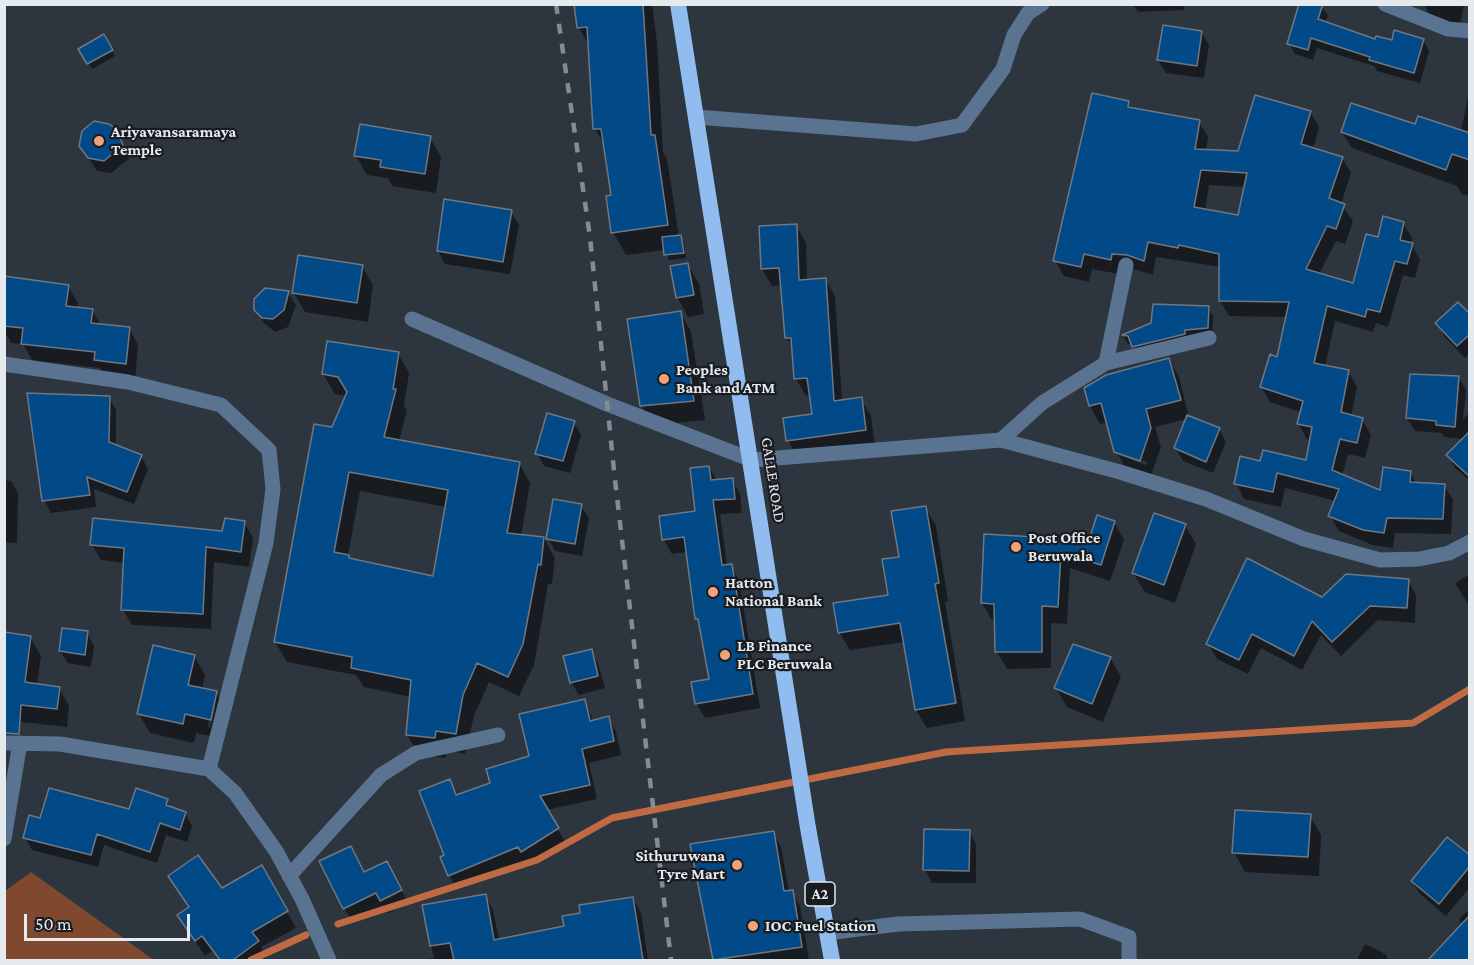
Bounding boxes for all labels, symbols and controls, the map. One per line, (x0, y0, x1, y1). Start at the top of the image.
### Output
place label: Ariyavansaramaya Temple (111, 122, 236, 160)
marker: Ariyavansaramaya Temple (92, 134, 106, 148)
place label: Peoples Bank and ATM (676, 360, 775, 398)
marker: Peoples Bank and ATM (657, 372, 671, 386)
street label: GALLE ROAD (757, 436, 789, 524)
place label: Post Office Beruwala (1028, 528, 1100, 566)
marker: Post Office Beruwala (1009, 540, 1023, 554)
place label: Hatton National Bank (725, 573, 822, 611)
marker: Hatton National Bank (706, 585, 720, 599)
place label: LB Finance PLC Beruwala (737, 636, 832, 674)
marker: LB Finance PLC Beruwala (718, 648, 732, 662)
place label: Sithuruwana Tyre Mart (636, 846, 725, 884)
marker: Sithuruwana Tyre Mart (730, 858, 744, 872)
road number: A2 (805, 882, 835, 906)
scale bar (27, 902, 194, 940)
text: 50 m (35, 914, 72, 934)
place label: IOC Fuel Station (765, 916, 876, 936)
marker: IOC Fuel Station (746, 919, 760, 933)

